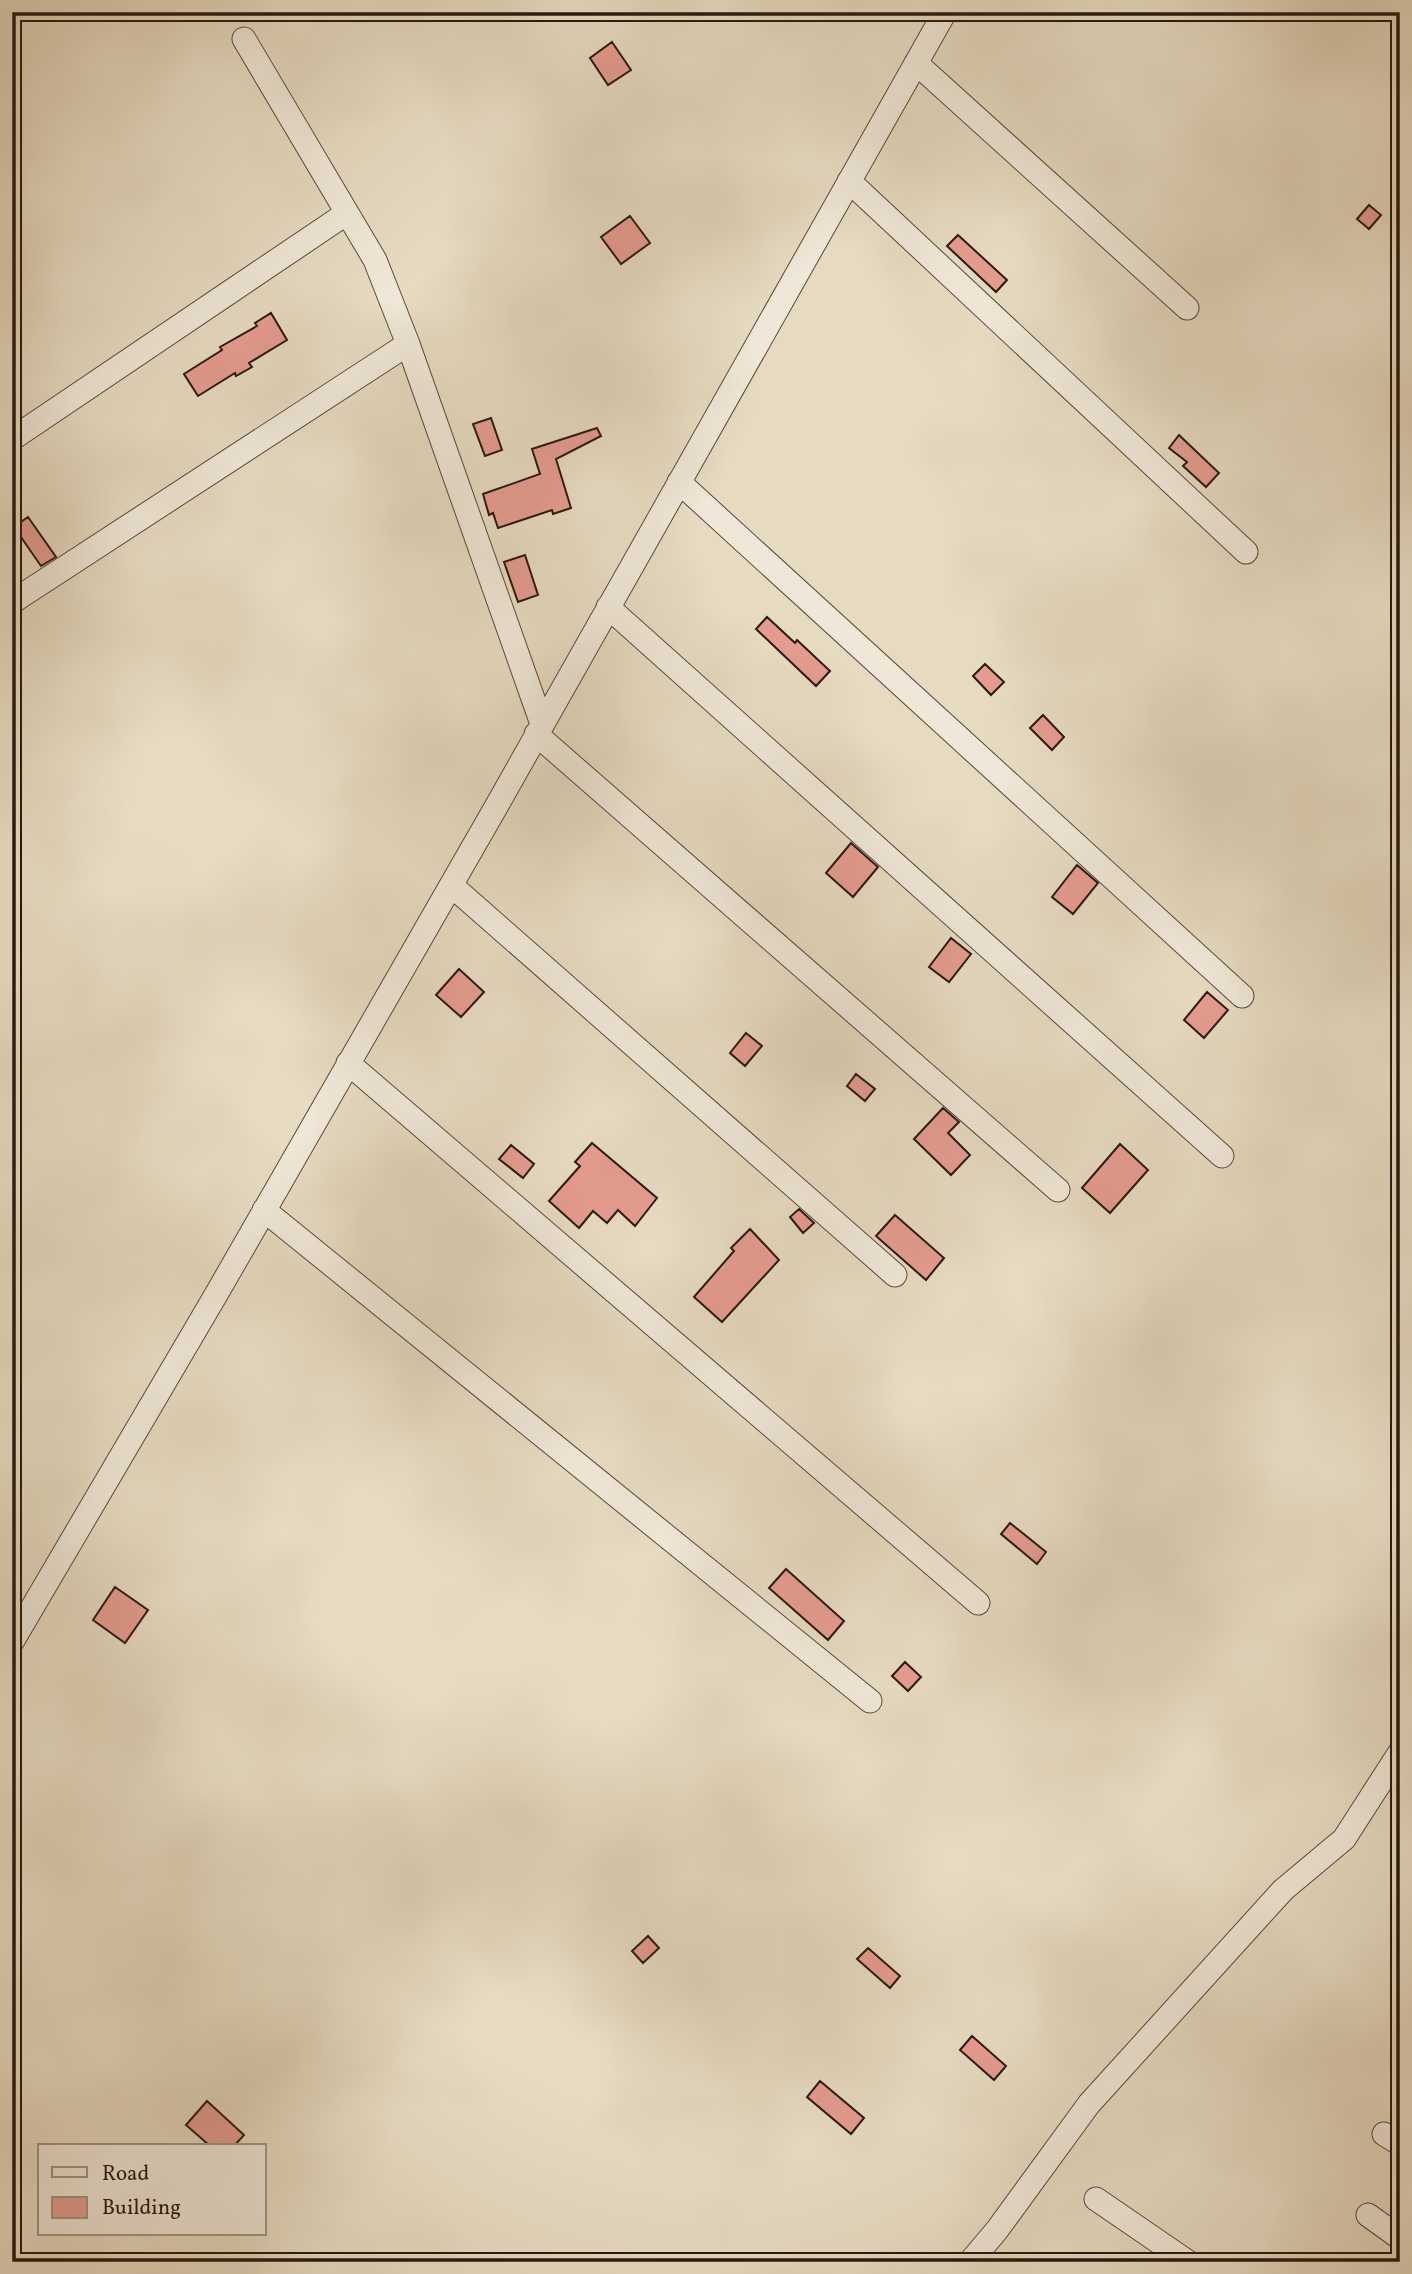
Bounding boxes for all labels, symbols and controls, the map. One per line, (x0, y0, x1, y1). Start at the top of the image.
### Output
legend (38, 2144, 266, 2236)
text: Road (102, 2160, 149, 2189)
text: Building (102, 2194, 181, 2223)

